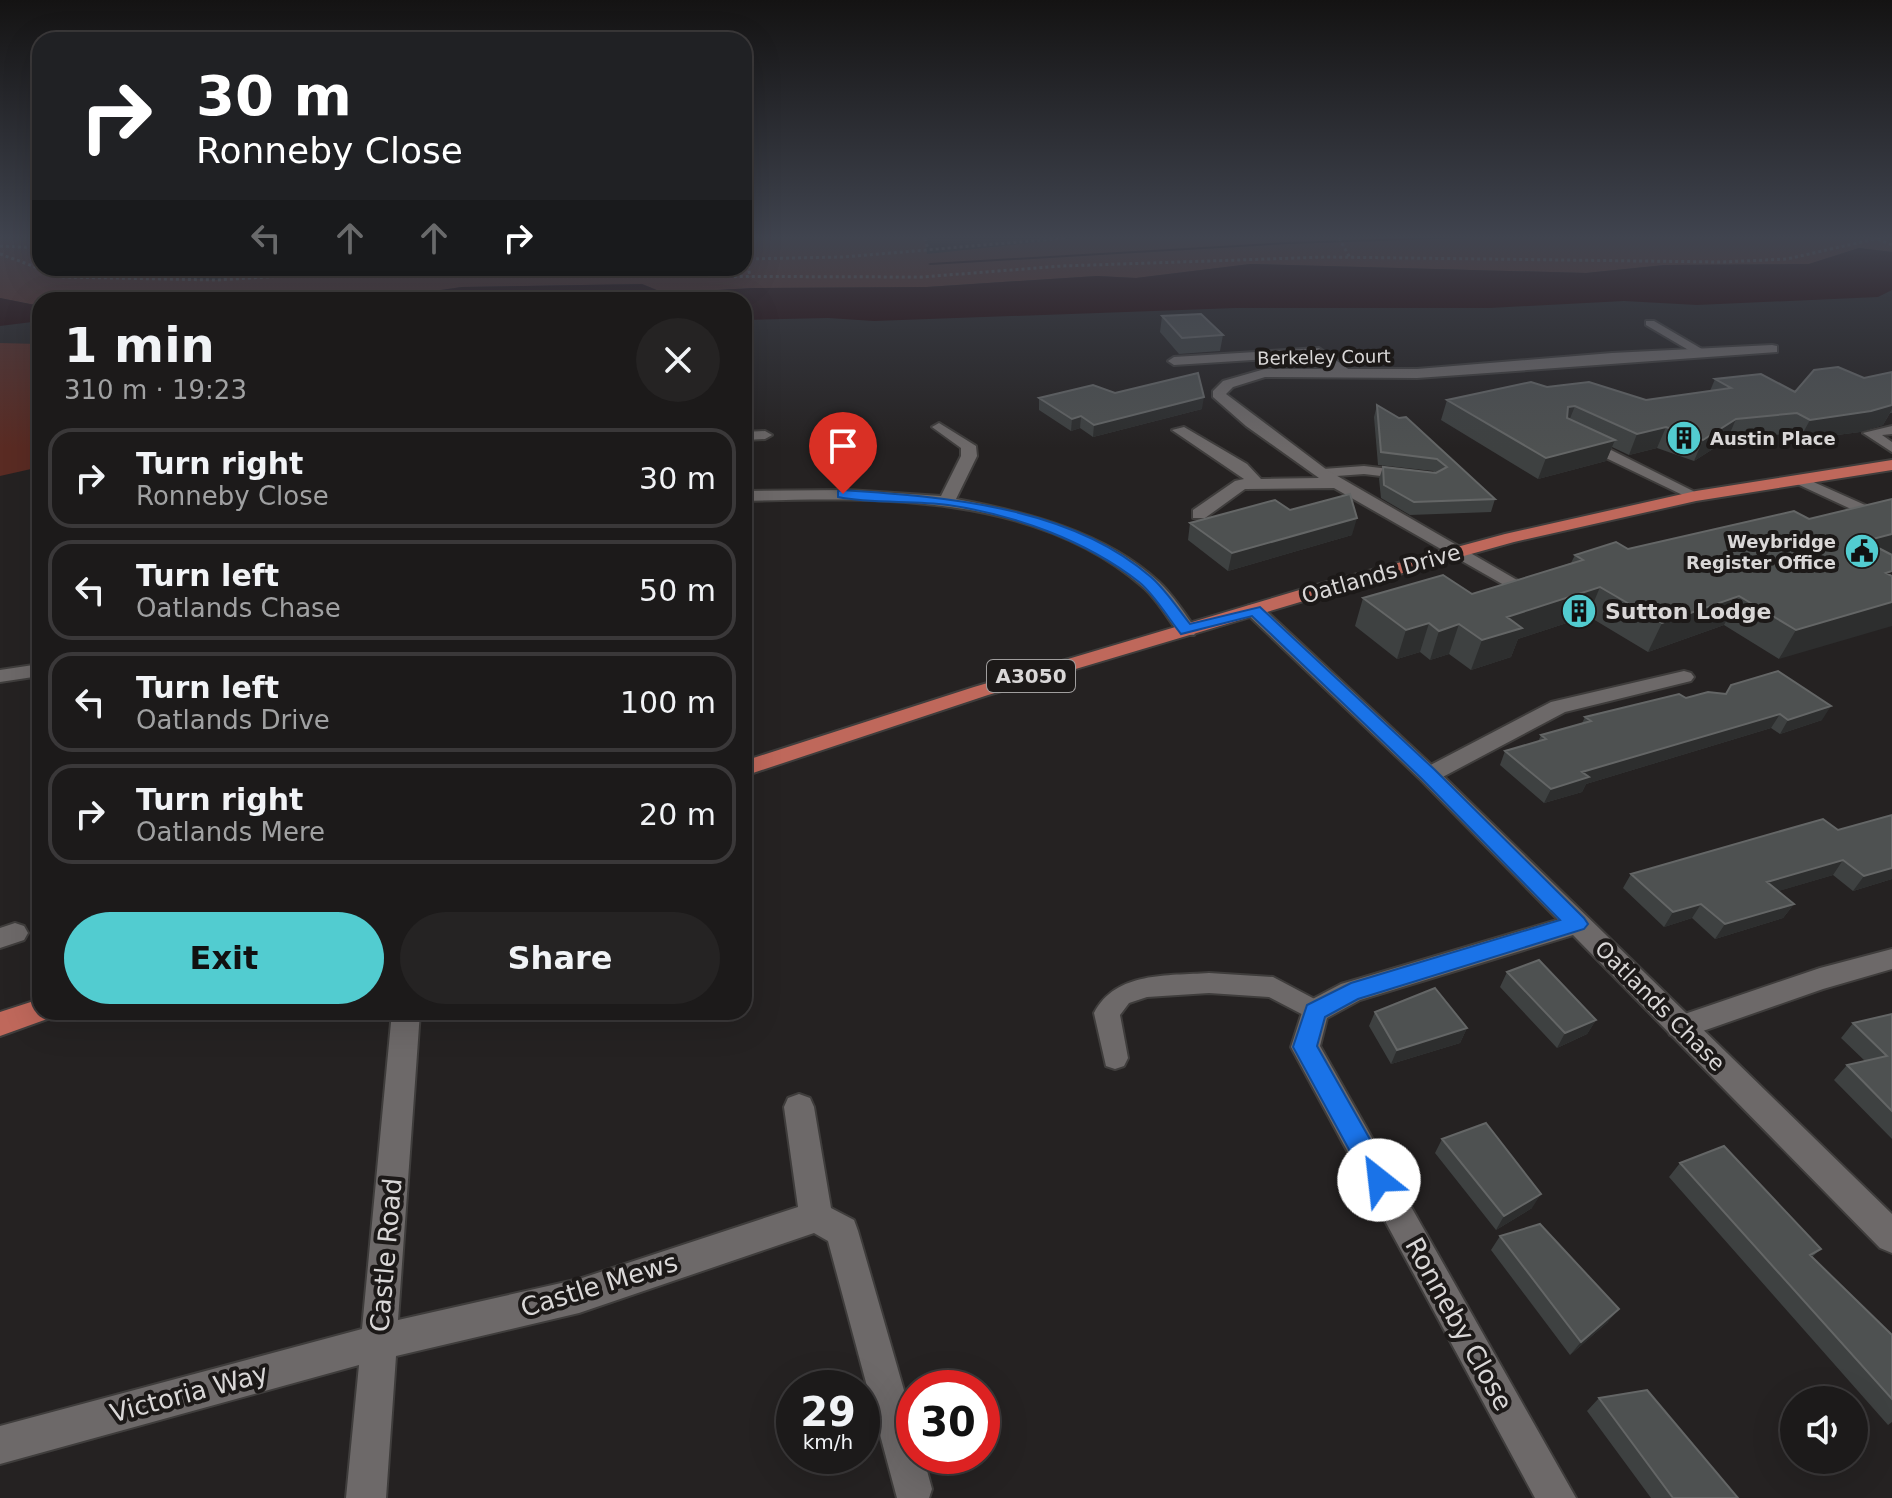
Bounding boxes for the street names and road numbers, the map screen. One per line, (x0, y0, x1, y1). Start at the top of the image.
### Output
street label: Berkeley Court (1257, 345, 1391, 369)
street label: Oatlands Drive (1299, 539, 1463, 609)
road number: A3050 (987, 660, 1075, 692)
street label: Oatlands Chase (1590, 936, 1730, 1076)
street label: Castle Road (364, 1177, 408, 1333)
street label: Ronneby Close (1399, 1232, 1519, 1416)
street label: Castle Mews (517, 1247, 681, 1323)
street label: Victoria Way (107, 1358, 271, 1428)

